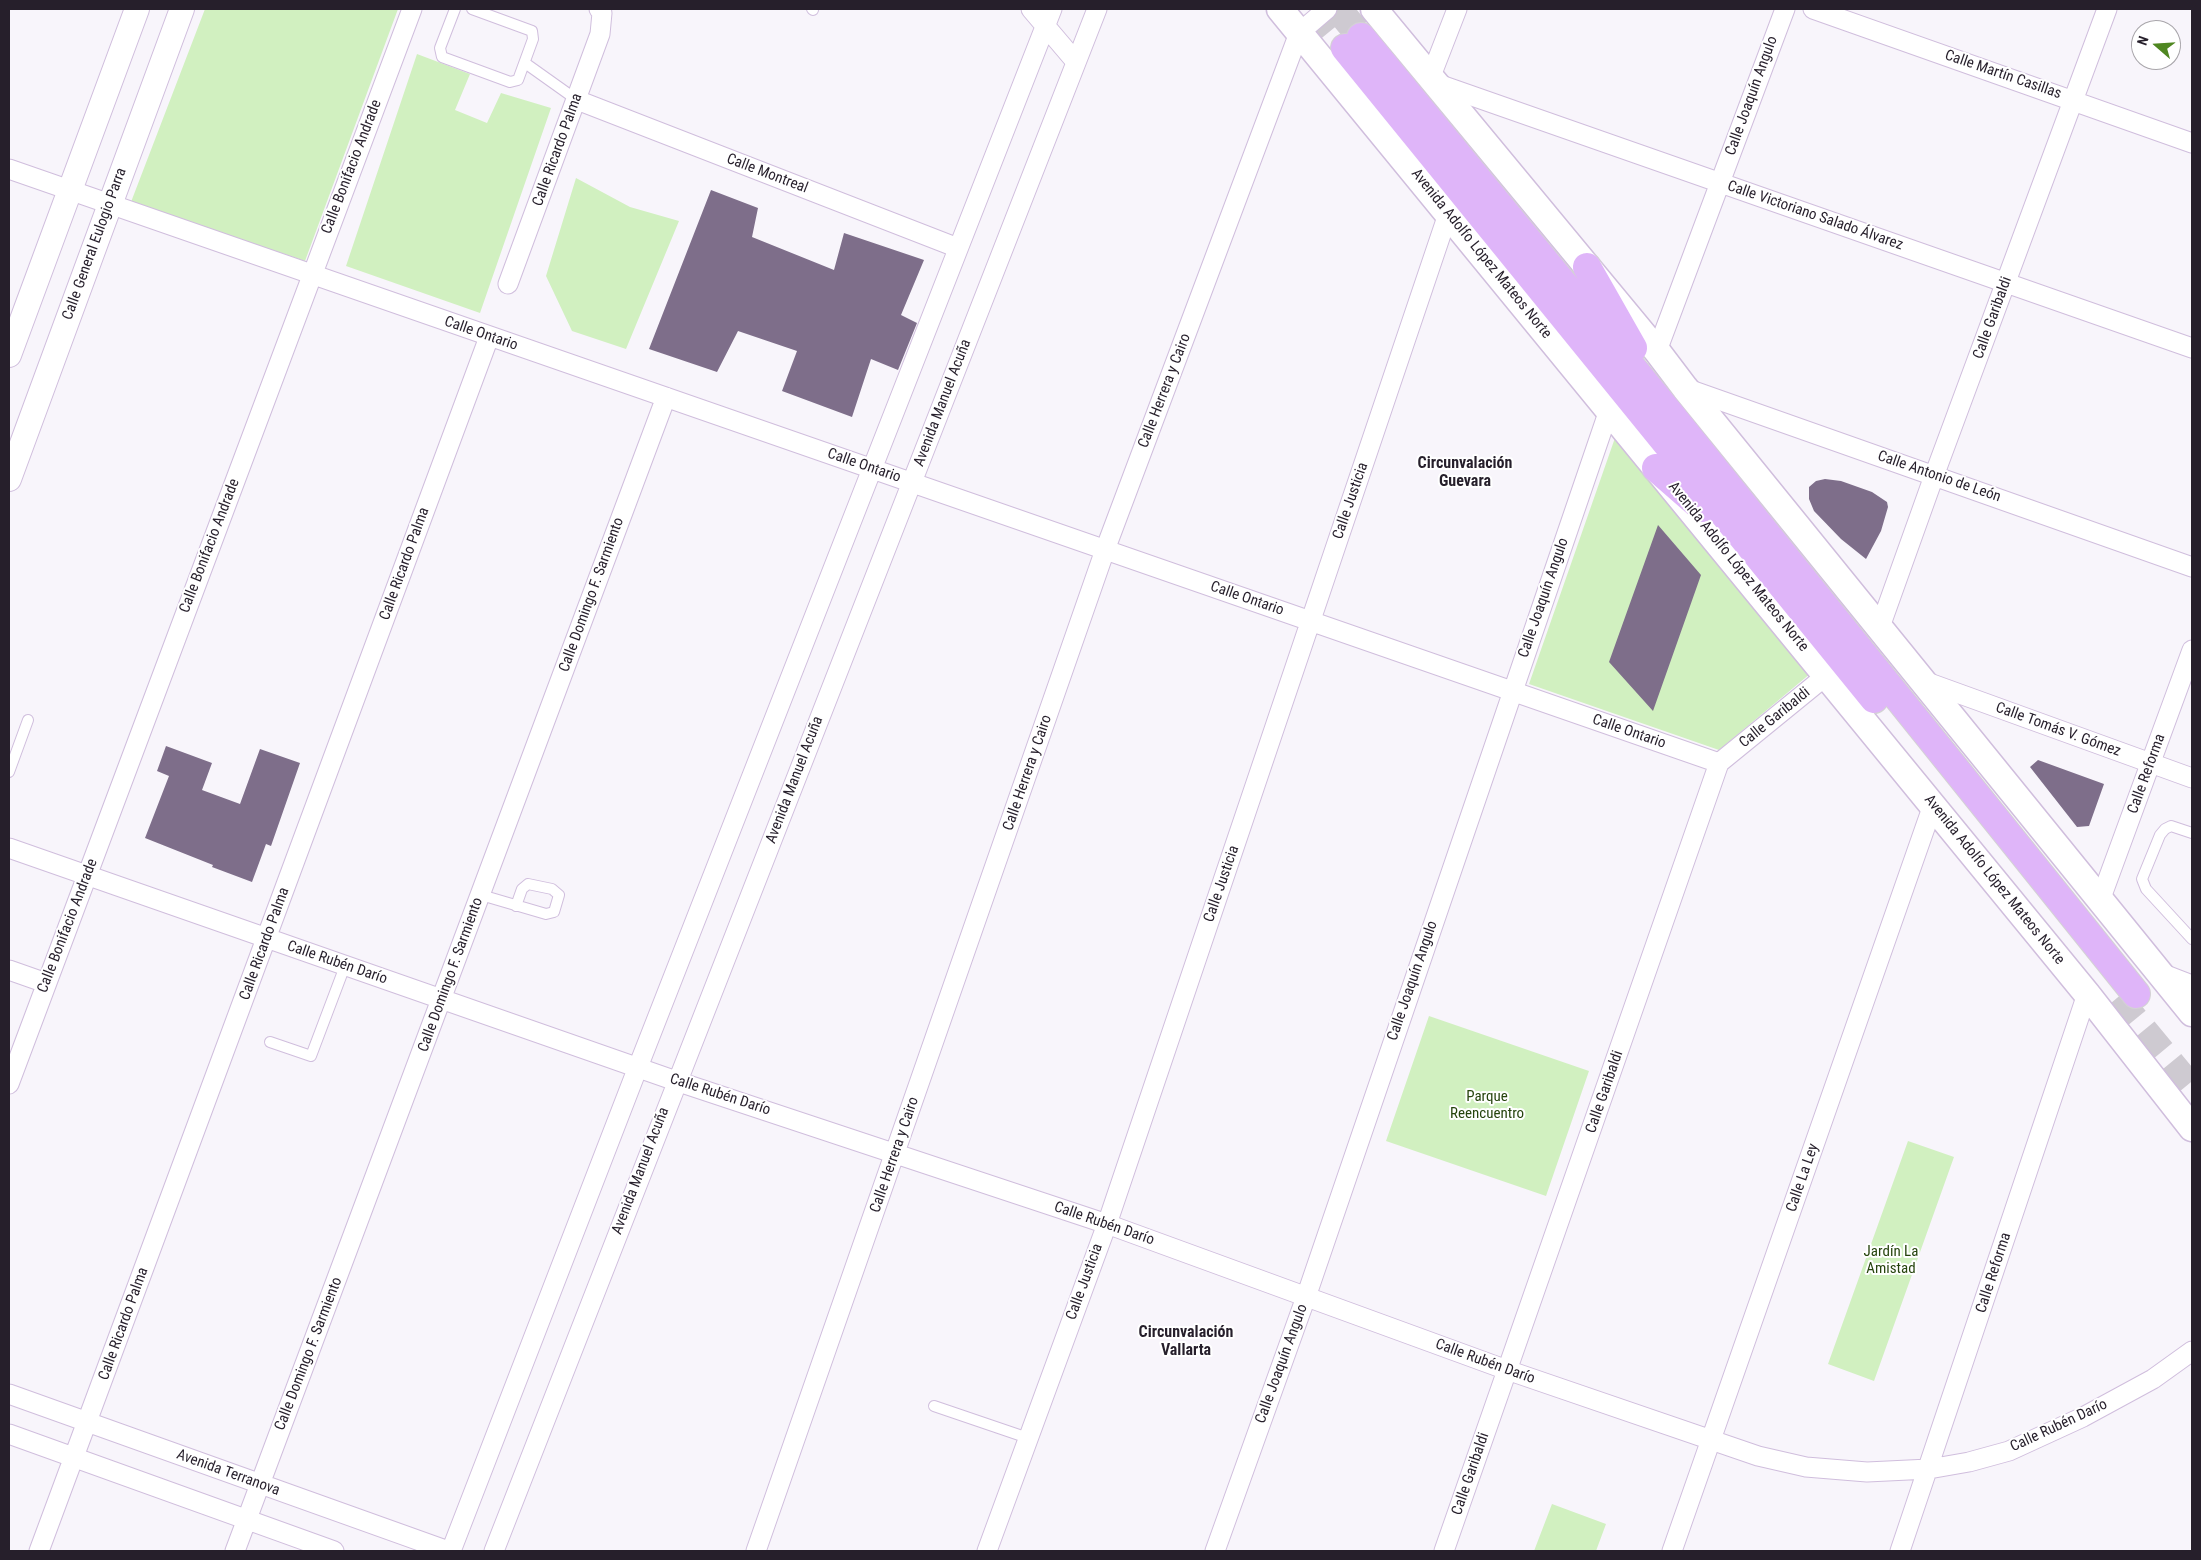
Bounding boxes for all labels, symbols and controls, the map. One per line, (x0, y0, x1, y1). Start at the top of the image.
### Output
north arrow (2131, 20, 2181, 70)
street label: Calle Joaquín Angulo (1722, 34, 1782, 158)
text: N (2134, 34, 2152, 47)
street label: Calle Martín Casillas (1942, 47, 2064, 103)
street label: Calle Ricardo Palma (529, 91, 587, 209)
street label: Calle Bonifacio Andrade (318, 97, 386, 237)
street label: Calle Montreal (724, 150, 810, 198)
street label: Avenida Adolfo López Mateos Norte (1407, 165, 1555, 343)
street label: Calle General Eulogio Parra (59, 166, 131, 322)
street label: Calle Victoriano Salado Álvarez (1725, 177, 1905, 255)
street label: Calle Garibaldi (1970, 275, 2016, 361)
street label: Calle Ontario (442, 313, 520, 355)
street label: Calle Herrera y Cairo (1135, 331, 1195, 451)
street label: Avenida Manuel Acuña (910, 337, 976, 469)
street label: Calle Ontario (825, 445, 903, 487)
street label: Calle Antonio de León (1875, 447, 2003, 507)
district label: Circunvalación Guevara (1418, 454, 1512, 492)
street label: Calle Justicia (1329, 460, 1373, 542)
street label: Calle Bonifacio Andrade (176, 476, 244, 616)
street label: Avenida Adolfo López Mateos Norte (1664, 478, 1812, 656)
street label: Calle Ricardo Palma (376, 505, 434, 623)
street label: Calle Domingo F. Sarmiento (556, 515, 628, 675)
street label: Calle Joaquín Angulo (1515, 536, 1573, 660)
street label: Calle Ontario (1208, 578, 1286, 620)
street label: Calle Garibaldi (1736, 684, 1814, 752)
street label: Calle Tomás V. Gómez (1993, 699, 2123, 761)
street label: Calle Ontario (1590, 711, 1668, 753)
street label: Calle Herrera y Cairo (1000, 713, 1056, 833)
street label: Avenida Manuel Acuña (762, 714, 828, 846)
street label: Calle Reforma (2124, 732, 2170, 816)
street label: Avenida Adolfo López Mateos Norte (1920, 791, 2068, 969)
street label: Calle Justicia (1200, 843, 1244, 925)
street label: Calle Bonifacio Andrade (34, 856, 102, 996)
street label: Calle Ricardo Palma (236, 885, 294, 1003)
street label: Calle Domingo F. Sarmiento (415, 895, 487, 1055)
street label: Calle Joaquín Angulo (1384, 919, 1442, 1043)
street label: Calle Rubén Darío (285, 937, 389, 989)
street label: Calle Garibaldi (1582, 1048, 1628, 1136)
street label: Calle Rubén Darío (667, 1070, 773, 1120)
park label: Parque Reencuentro (1450, 1088, 1524, 1123)
street label: Calle Herrera y Cairo (867, 1095, 923, 1215)
street label: Avenida Manuel Acuña (608, 1105, 674, 1237)
street label: Calle La Ley (1783, 1141, 1823, 1215)
street label: Calle Rubén Darío (1052, 1198, 1156, 1250)
street label: Calle Reforma (1973, 1231, 2015, 1315)
street label: Calle Justicia (1063, 1241, 1107, 1323)
park label: Jardín La Amistad (1864, 1243, 1918, 1278)
street label: Calle Ricardo Palma (95, 1265, 153, 1383)
street label: Calle Domingo F. Sarmiento (271, 1275, 347, 1433)
street label: Calle Joaquín Angulo (1252, 1302, 1312, 1426)
district label: Circunvalación Vallarta (1139, 1323, 1233, 1361)
street label: Calle Rubén Darío (1433, 1336, 1537, 1388)
street label: Calle Rubén Darío (2008, 1396, 2110, 1456)
street label: Calle Garibaldi (1448, 1430, 1494, 1518)
street label: Avenida Terranova (174, 1446, 282, 1500)

